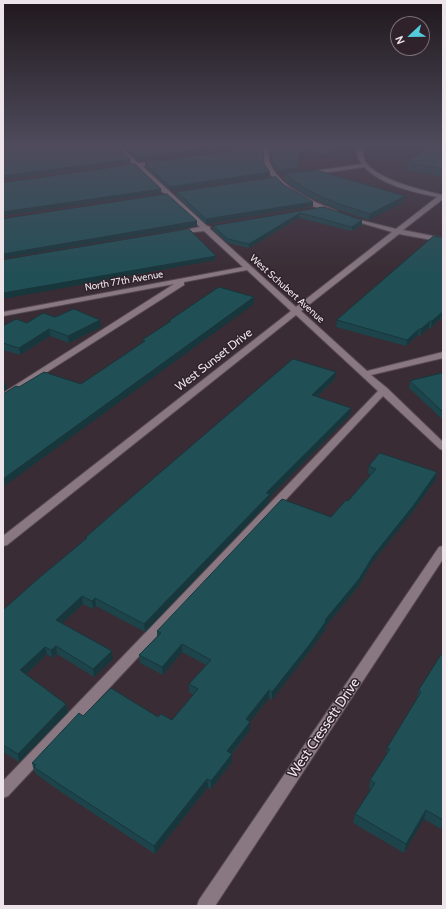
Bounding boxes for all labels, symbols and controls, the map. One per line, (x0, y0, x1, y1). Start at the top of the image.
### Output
north arrow (390, 16, 430, 56)
text: N (392, 34, 408, 46)
street label: West Schubert Avenue (247, 252, 327, 326)
street label: North 77th Avenue (84, 268, 164, 294)
street label: West Sunset Drive (173, 326, 255, 394)
street label: West Cressett Drive (285, 675, 363, 781)

